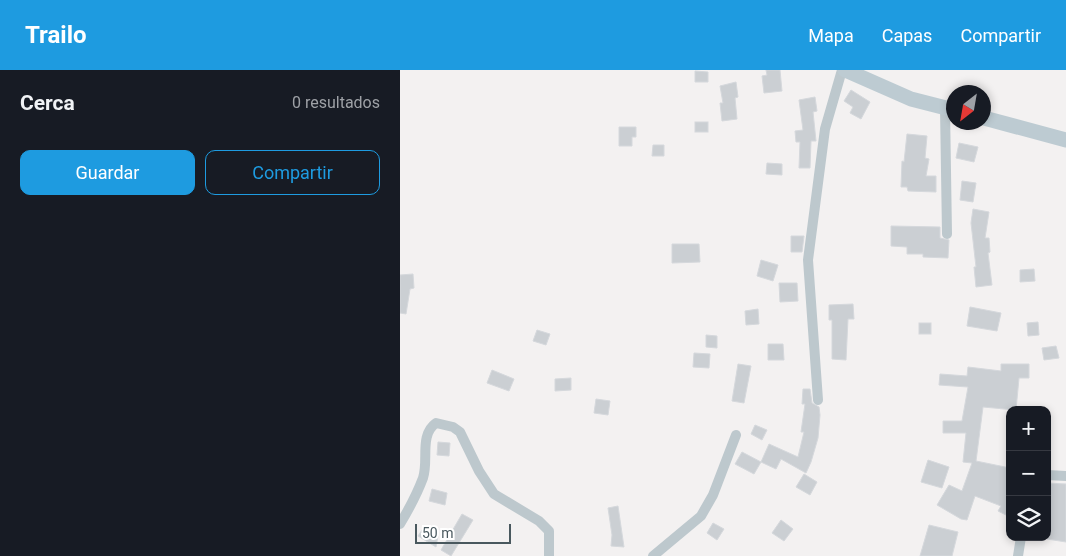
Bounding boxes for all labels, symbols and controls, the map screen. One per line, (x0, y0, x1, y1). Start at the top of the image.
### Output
text: Trailo (25, 21, 87, 49)
text: Mapa (808, 25, 854, 46)
text: Capas (882, 25, 932, 46)
text: Compartir (960, 25, 1041, 46)
north arrow (946, 85, 991, 130)
text: Cerca (20, 91, 75, 115)
text: 0 resultados (292, 93, 380, 112)
button: Guardar (20, 150, 195, 195)
button: Compartir (205, 150, 380, 195)
map controls (1006, 406, 1051, 541)
button: + (1006, 406, 1051, 451)
button: − (1006, 451, 1051, 496)
button: layers (1006, 496, 1051, 541)
scale bar (415, 521, 511, 544)
text: 50 m (422, 525, 454, 541)

